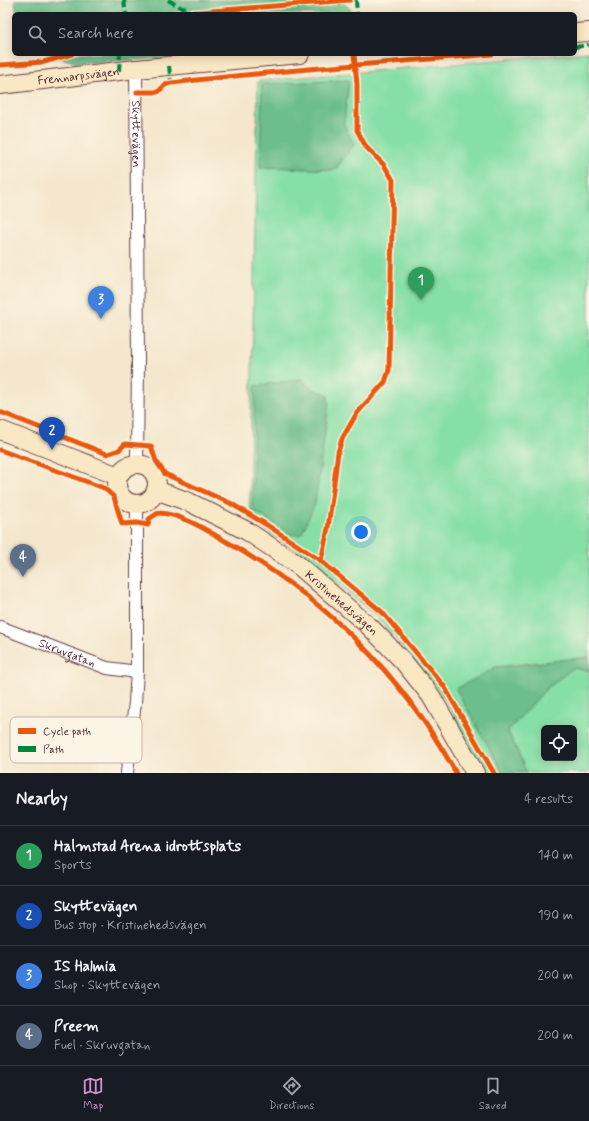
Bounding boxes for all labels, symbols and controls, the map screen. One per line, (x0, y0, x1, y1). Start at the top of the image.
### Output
search box (12, 12, 577, 56)
icon: search (26, 23, 48, 45)
text: Search here (58, 24, 134, 44)
street label: Frennarpsvägen (37, 64, 120, 90)
street label: Skyttevägen (127, 101, 144, 167)
pin: 1 (408, 267, 434, 300)
pin: 3 (88, 286, 114, 319)
pin: 2 (39, 417, 65, 450)
your location (351, 522, 371, 542)
pin: 4 (10, 544, 36, 577)
street label: Kristinehedsvägen (301, 567, 381, 640)
street label: Skruvgatan (36, 636, 98, 672)
legend (10, 717, 142, 763)
text: Cycle path (43, 725, 91, 739)
map controls (541, 725, 577, 761)
button: locate (541, 725, 577, 761)
text: Path (43, 743, 64, 757)
text: Nearby (16, 788, 68, 810)
text: 4 results (524, 791, 573, 808)
text: Halmstad Arena idrottsplats (54, 837, 241, 857)
text: 1 (26, 847, 32, 864)
text: 140 m (538, 847, 573, 864)
text: Sports (54, 857, 92, 874)
text: Skyttevägen (54, 897, 137, 917)
text: 2 (26, 907, 32, 924)
text: 190 m (538, 907, 573, 924)
text: Bus stop · Kristinehedsvägen (54, 917, 207, 934)
text: IS Halmia (54, 957, 116, 977)
text: 3 (26, 967, 32, 984)
text: 200 m (538, 967, 573, 984)
text: Shop · Skyttevägen (54, 977, 160, 994)
text: Preem (54, 1017, 99, 1037)
text: 4 (25, 1027, 33, 1044)
text: 200 m (538, 1027, 573, 1044)
text: Fuel · Skruvgatan (54, 1037, 150, 1054)
tab: Map (82, 1075, 104, 1113)
tab: Directions (269, 1075, 314, 1113)
tab: Saved (479, 1075, 507, 1113)

